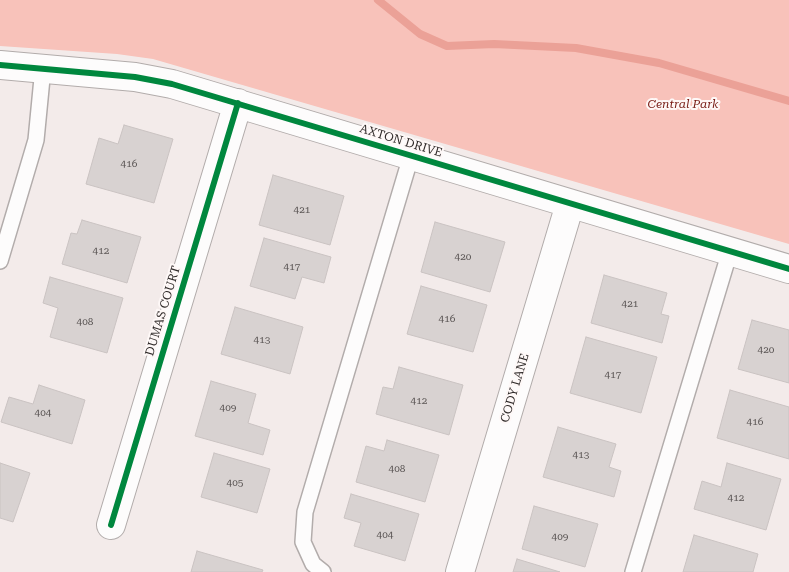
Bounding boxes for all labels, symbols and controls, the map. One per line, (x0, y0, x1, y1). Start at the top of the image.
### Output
park label: Central Park (647, 97, 719, 111)
street label: AXTON DRIVE (358, 122, 444, 160)
house number: 416 (121, 158, 137, 170)
house number: 421 (294, 204, 310, 216)
house number: 412 (93, 245, 109, 257)
house number: 420 (455, 251, 471, 263)
house number: 417 (284, 261, 300, 273)
street label: DUMAS COURT (142, 264, 184, 358)
house number: 421 (622, 298, 638, 310)
house number: 416 (439, 313, 455, 325)
house number: 408 (77, 316, 93, 328)
house number: 413 (254, 334, 270, 346)
house number: 420 (758, 344, 774, 356)
street label: CODY LANE (498, 352, 532, 424)
house number: 417 (605, 369, 621, 381)
house number: 412 (411, 395, 427, 407)
house number: 409 (220, 402, 236, 414)
house number: 404 (35, 407, 51, 419)
house number: 416 (747, 416, 763, 428)
house number: 413 (573, 449, 589, 461)
house number: 408 (389, 463, 405, 475)
house number: 405 (227, 477, 243, 489)
house number: 412 (728, 492, 744, 504)
house number: 404 (377, 529, 393, 541)
house number: 409 (552, 531, 568, 543)

